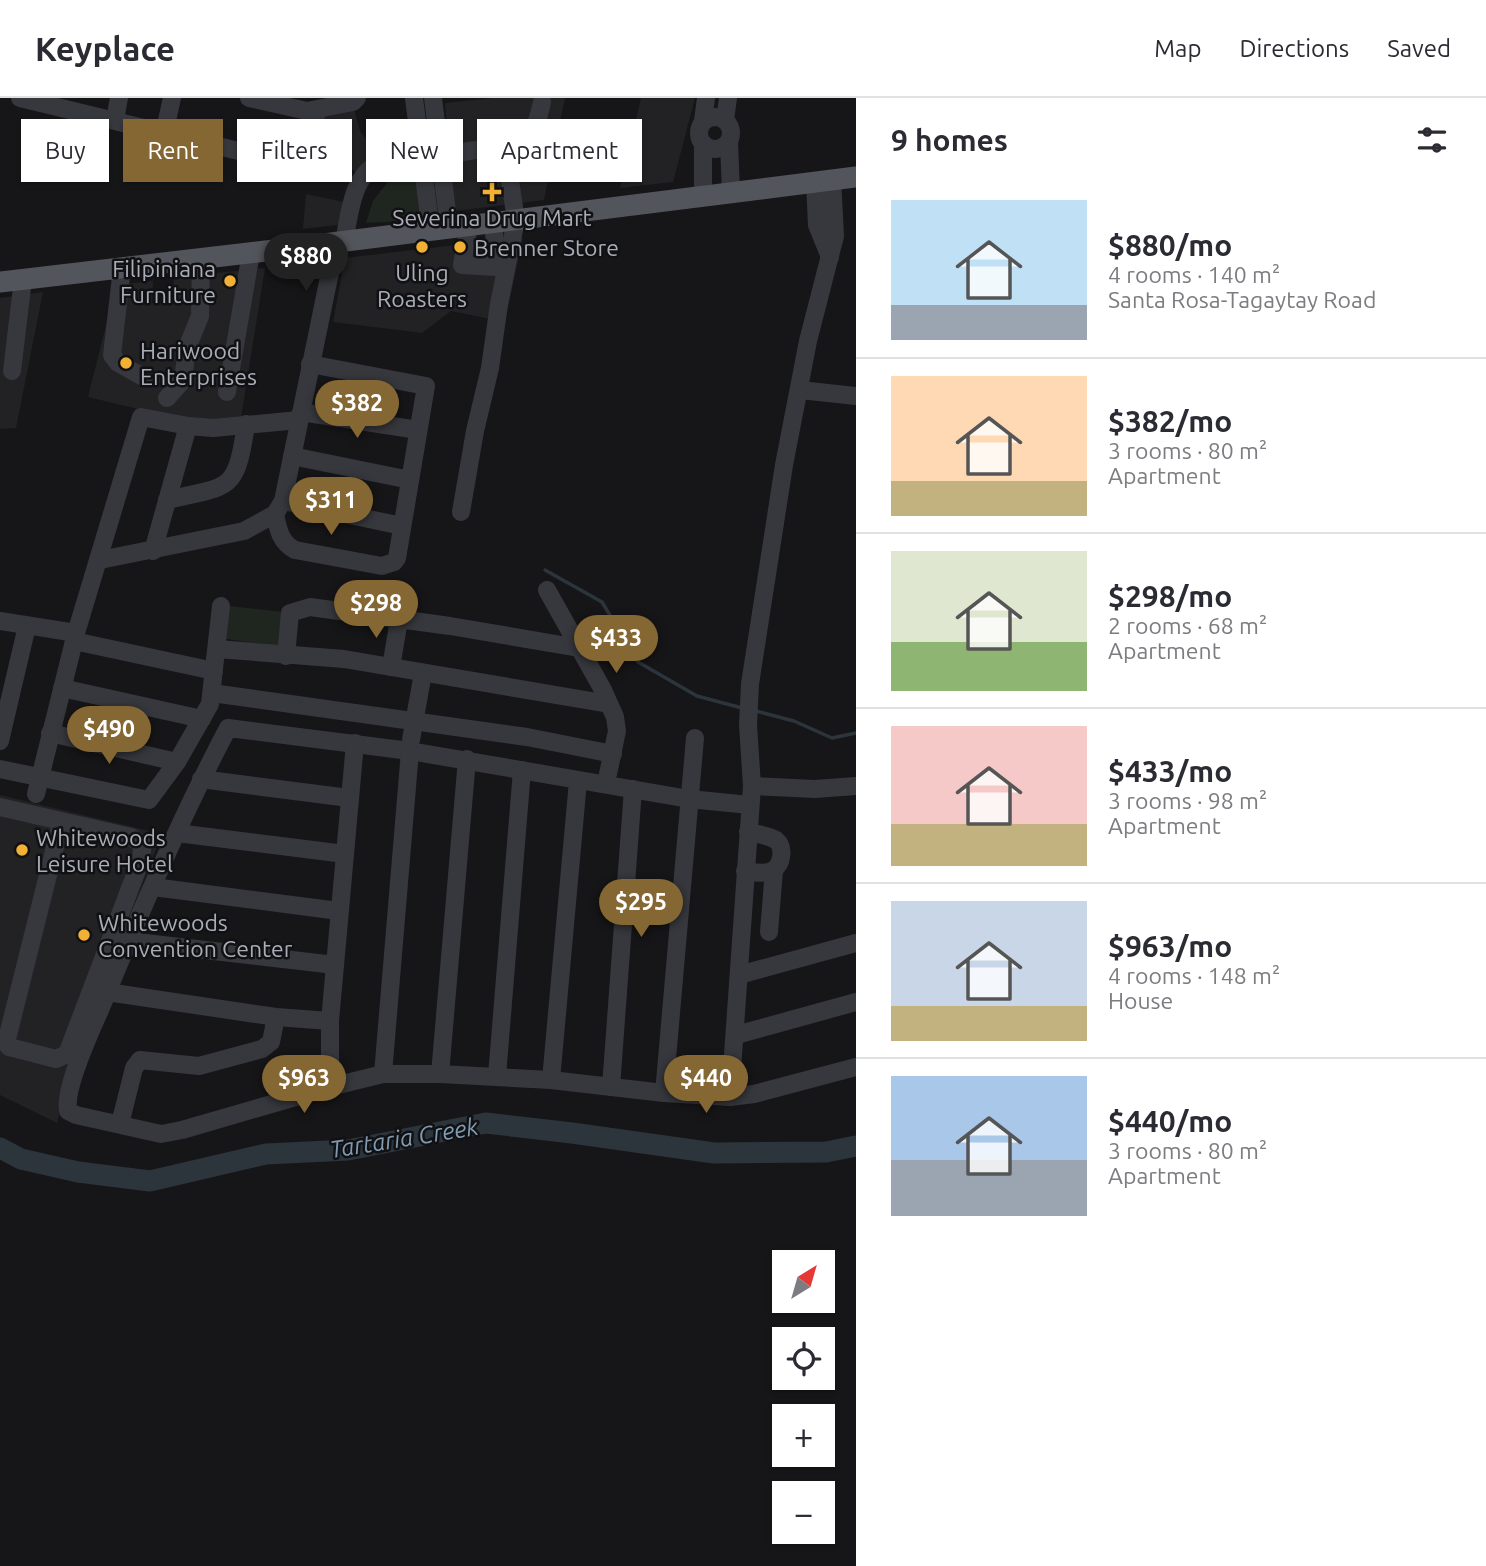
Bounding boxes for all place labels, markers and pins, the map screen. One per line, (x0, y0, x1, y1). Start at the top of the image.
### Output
marker: Severina Drug Mart (484, 184, 500, 200)
place label: Severina Drug Mart (392, 205, 592, 230)
pin: $880 (265, 234, 347, 293)
place label: Brenner Store (474, 235, 619, 260)
marker: Uling Roasters (414, 239, 430, 255)
marker: Brenner Store (452, 239, 468, 255)
place label: Filipiniana Furniture (112, 256, 216, 307)
place label: Uling Roasters (377, 260, 467, 311)
marker: Filipiniana Furniture (222, 273, 238, 289)
place label: Hariwood Enterprises (140, 338, 257, 389)
marker: Hariwood Enterprises (118, 355, 134, 371)
pin: $382 (316, 380, 398, 440)
pin: $311 (290, 478, 372, 537)
pin: $298 (335, 580, 417, 640)
pin: $433 (575, 616, 657, 675)
pin: $490 (68, 706, 150, 766)
place label: Whitewoods Leisure Hotel (36, 825, 173, 876)
marker: Whitewoods Leisure Hotel (14, 842, 30, 858)
pin: $295 (600, 880, 682, 939)
place label: Whitewoods Convention Center (98, 910, 293, 961)
marker: Whitewoods Convention Center (76, 927, 92, 943)
pin: $963 (263, 1056, 345, 1115)
pin: $440 (665, 1056, 747, 1115)

